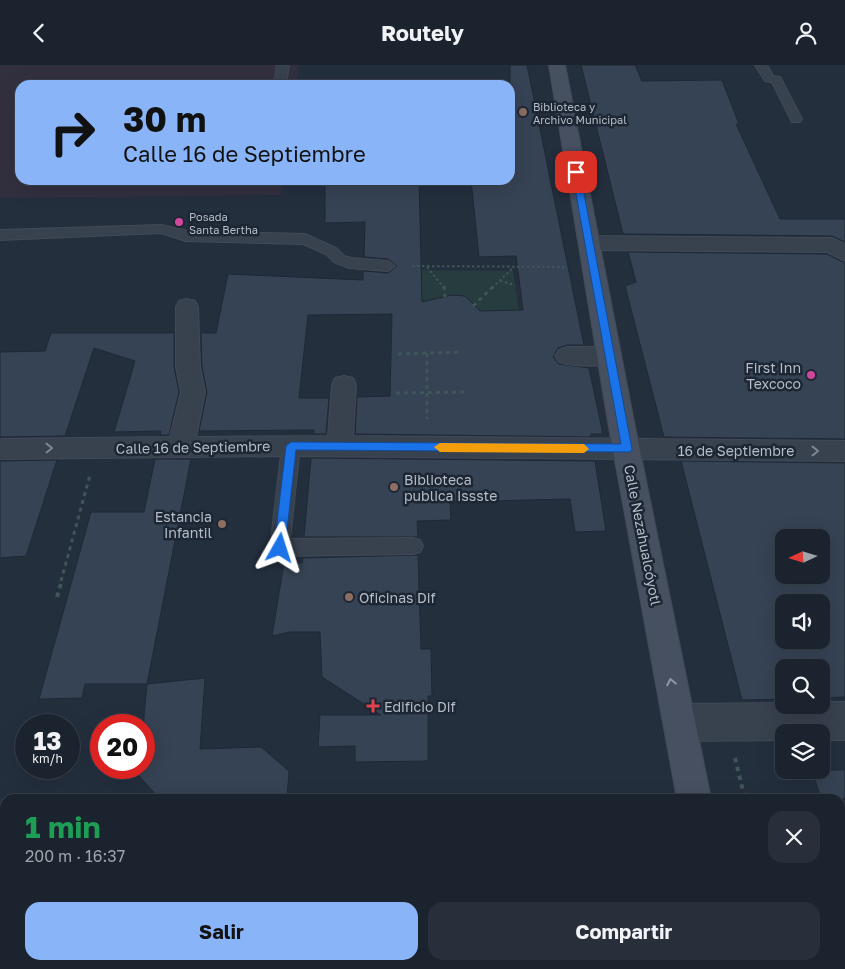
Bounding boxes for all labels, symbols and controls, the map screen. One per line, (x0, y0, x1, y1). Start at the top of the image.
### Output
icon: back (25, 19, 53, 47)
text: Routely (381, 19, 464, 46)
icon: person (792, 19, 820, 47)
text: 30 m (123, 98, 206, 140)
icon: right (40, 100, 105, 165)
place label: Biblioteca y Archivo Municipal (533, 100, 627, 126)
marker: Biblioteca y Archivo Municipal (517, 106, 529, 118)
text: Calle 16 de Septiembre (123, 140, 366, 167)
pin (555, 151, 597, 193)
icon: arrive (562, 158, 590, 186)
place label: Posada Santa Bertha (189, 210, 258, 236)
marker: Posada Santa Bertha (173, 216, 185, 228)
place label: First Inn Texcoco (745, 359, 801, 392)
marker: First Inn Texcoco (805, 369, 817, 381)
street label: Calle 16 de Septiembre (116, 437, 270, 457)
street label: 16 de Septiembre (678, 442, 794, 459)
one-way arrow (45, 443, 53, 454)
one-way arrow (812, 445, 820, 456)
street label: Calle Nezahualcóyotl (621, 463, 665, 607)
place label: Biblioteca publica Issste (404, 471, 497, 504)
marker: Biblioteca publica Issste (388, 481, 400, 493)
place label: Estancia Infantil (155, 508, 212, 541)
marker: Estancia Infantil (216, 518, 228, 530)
position arrow (253, 521, 305, 573)
north arrow (775, 529, 830, 584)
map controls (775, 529, 830, 779)
place label: Oficinas Dif (359, 589, 436, 606)
marker: Oficinas Dif (343, 591, 355, 603)
button: sound (775, 594, 830, 649)
button: search (775, 659, 830, 714)
one-way arrow (667, 678, 677, 687)
place label: Edificio Dif (384, 698, 456, 715)
marker: Edificio Dif (366, 699, 380, 713)
speed limit sign: 20 (90, 714, 155, 779)
button: layers (775, 724, 830, 779)
text: 13 (33, 725, 62, 756)
text: km/h (32, 751, 63, 766)
text: 1 min (25, 809, 101, 845)
button: close (768, 811, 820, 863)
text: 200 m · 16:37 (25, 846, 125, 866)
button: Salir (25, 902, 418, 960)
button: Compartir (428, 902, 820, 960)

